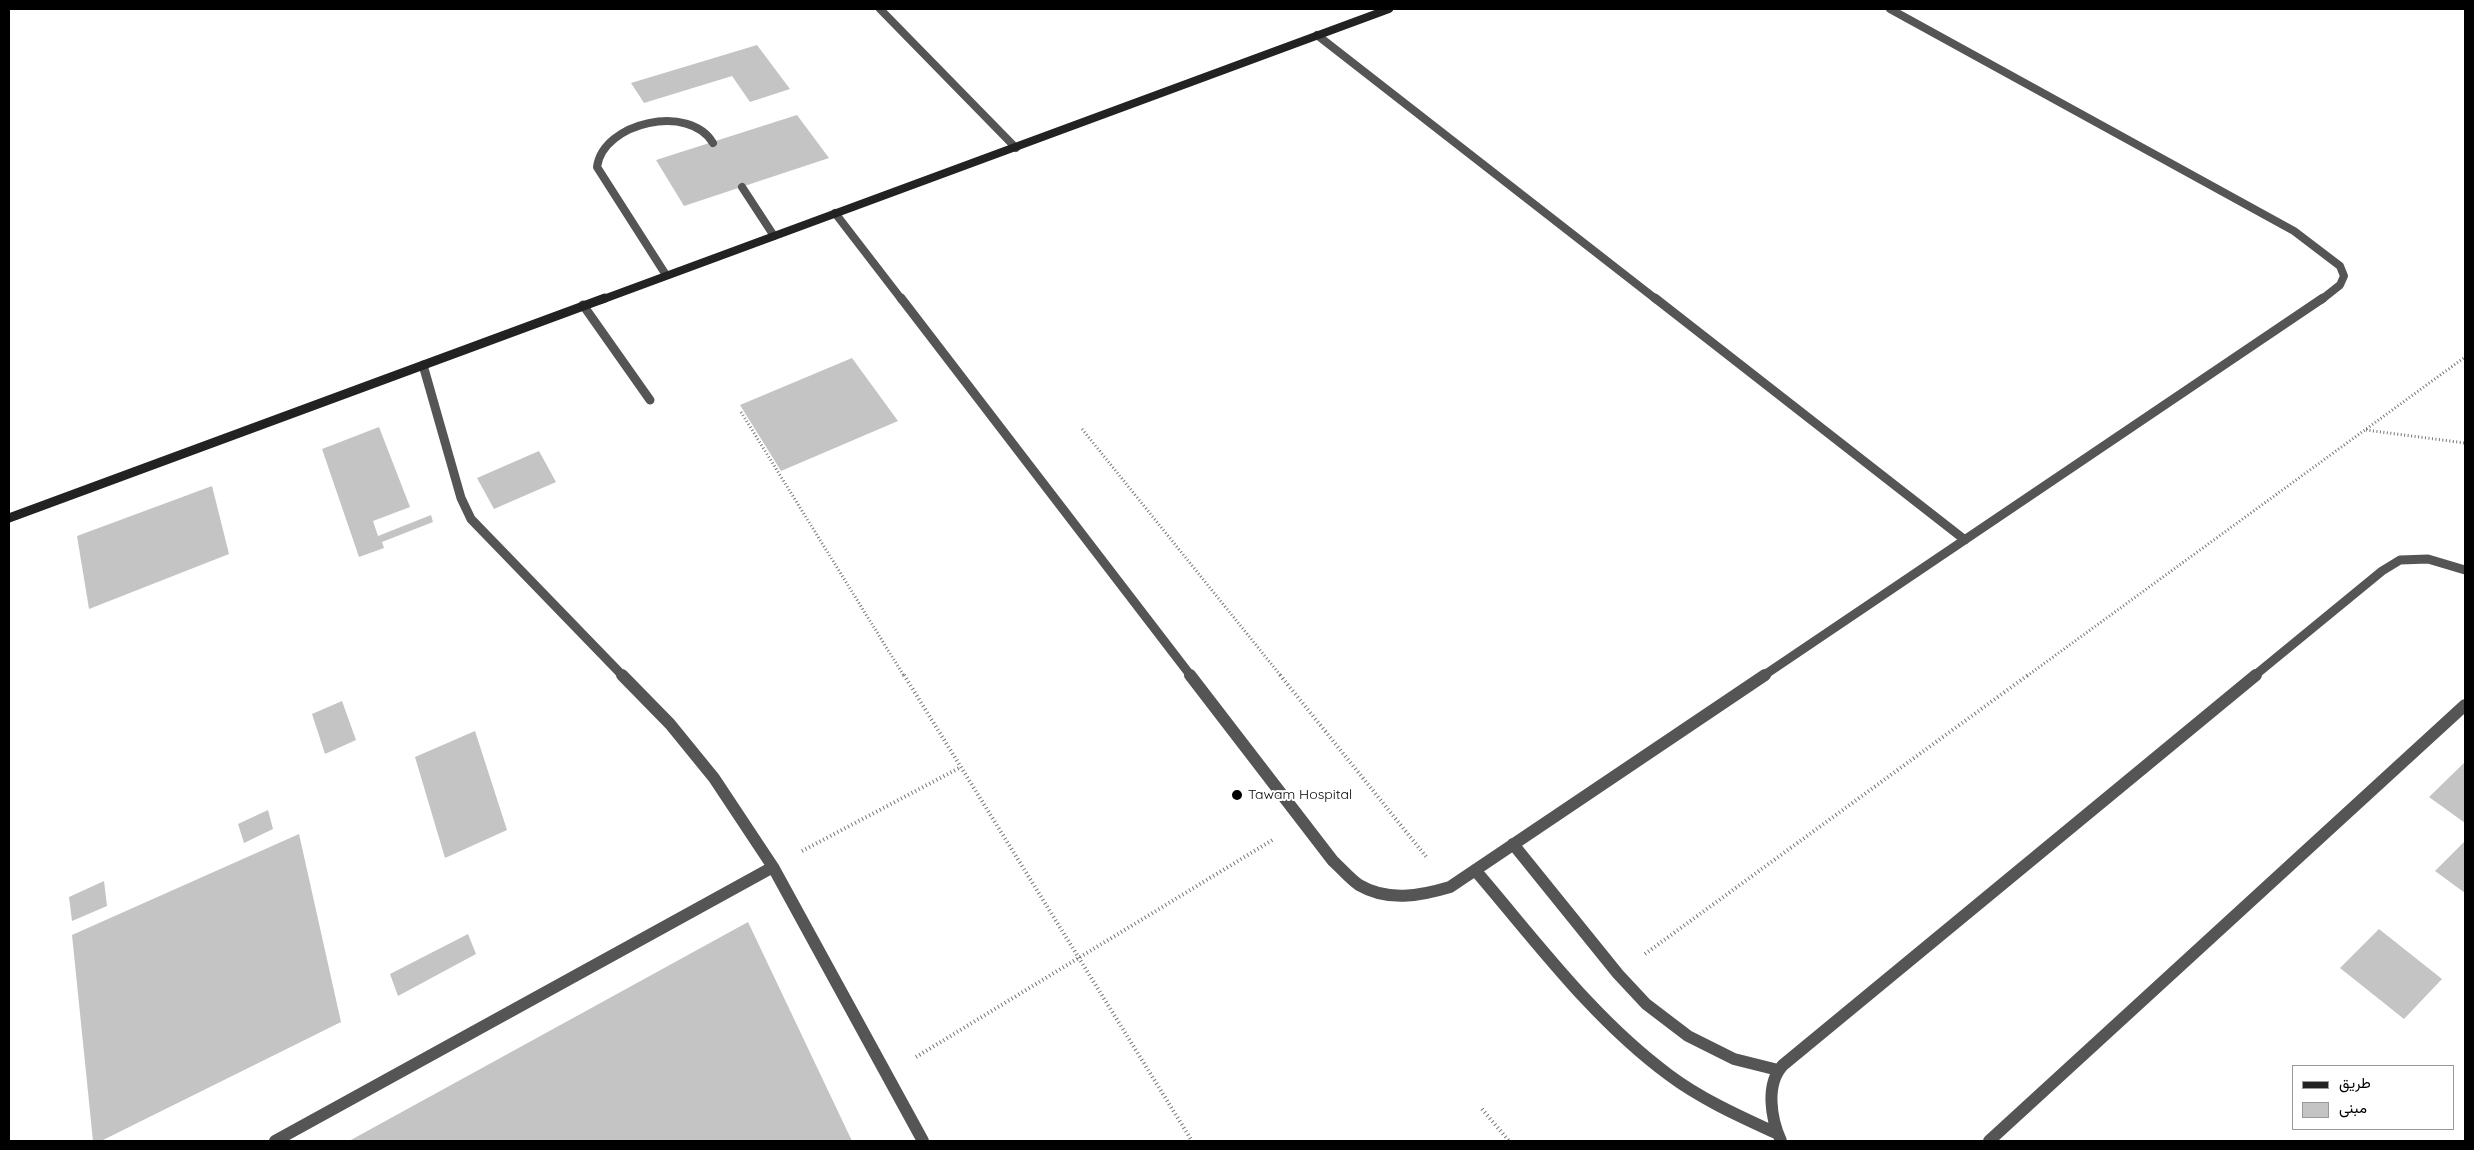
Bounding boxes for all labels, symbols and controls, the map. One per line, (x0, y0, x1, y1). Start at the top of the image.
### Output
place label: Tawam Hospital (1248, 787, 1352, 803)
marker: Tawam Hospital (1230, 788, 1244, 802)
legend (2292, 1065, 2454, 1130)
text: طريق (2339, 1073, 2371, 1092)
text: مبنى (2339, 1098, 2367, 1117)

